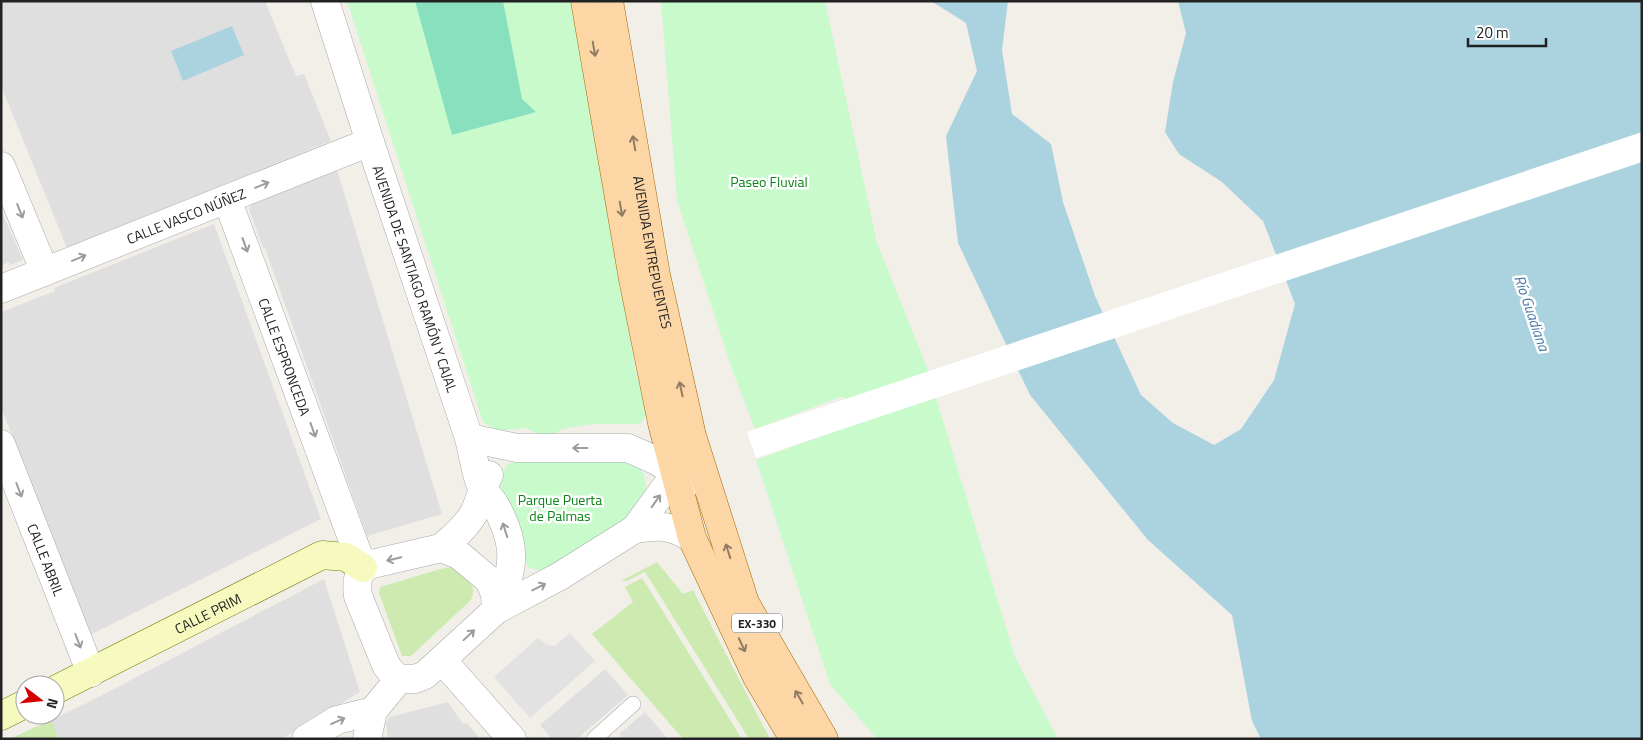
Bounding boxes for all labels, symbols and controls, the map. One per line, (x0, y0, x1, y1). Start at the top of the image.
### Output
scale bar (1468, 15, 1546, 47)
text: 20 m (1476, 21, 1509, 44)
one-way arrow (589, 41, 599, 57)
one-way arrow (628, 136, 638, 152)
street label: AVENIDA DE SANTIAGO RAMÓN Y CAJAL (368, 162, 464, 395)
park label: Paseo Fluvial (730, 171, 808, 192)
street label: AVENIDA ENTREPUENTES (629, 174, 678, 331)
one-way arrow (254, 180, 270, 189)
street label: CALLE VASCO NÚÑEZ (123, 182, 249, 249)
one-way arrow (616, 201, 626, 217)
one-way arrow (16, 203, 25, 218)
one-way arrow (241, 236, 250, 252)
one-way arrow (71, 253, 86, 262)
water label: Río Guadiana (1508, 272, 1556, 355)
street label: CALLE ESPRONCEDA (254, 295, 317, 419)
one-way arrow (676, 381, 685, 397)
one-way arrow (309, 422, 318, 437)
one-way arrow (572, 443, 588, 453)
one-way arrow (15, 482, 24, 497)
park label: Parque Puerta de Palmas (518, 489, 602, 526)
one-way arrow (651, 495, 661, 509)
street label: CALLE ABRIL (23, 520, 70, 599)
one-way arrow (500, 523, 509, 539)
one-way arrow (723, 544, 733, 560)
one-way arrow (386, 555, 402, 564)
one-way arrow (531, 582, 546, 591)
street label: CALLE PRIM (171, 587, 245, 639)
road number: EX-330 (732, 614, 782, 632)
one-way arrow (463, 629, 475, 641)
one-way arrow (74, 633, 84, 648)
one-way arrow (738, 637, 747, 652)
north arrow (15, 675, 65, 725)
one-way arrow (794, 690, 804, 704)
text: N (42, 696, 64, 711)
one-way arrow (330, 716, 345, 725)

